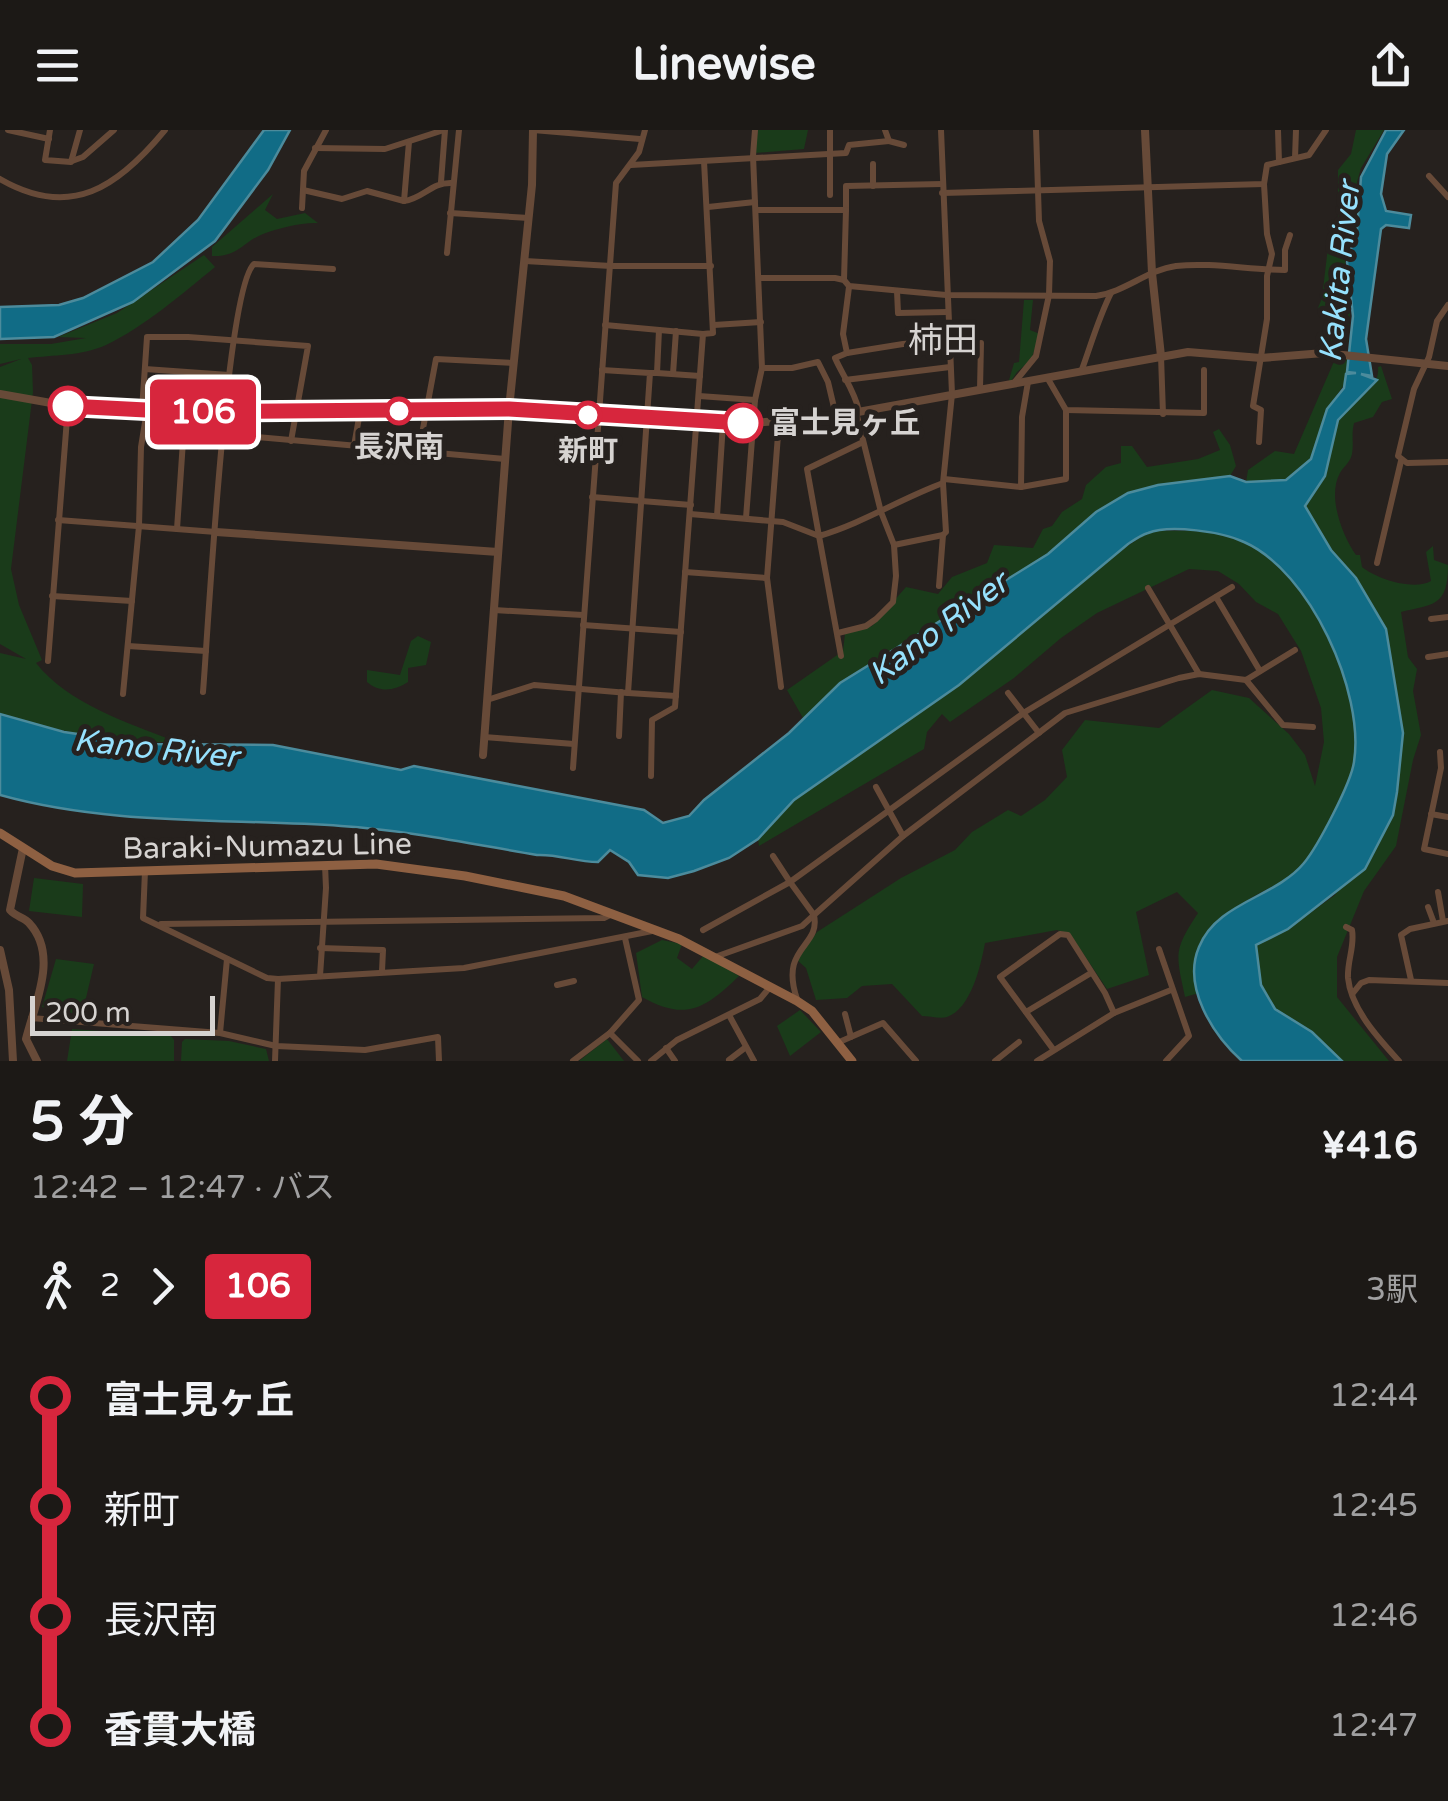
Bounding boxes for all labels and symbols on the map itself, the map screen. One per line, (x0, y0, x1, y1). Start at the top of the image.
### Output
water label: Kakita River (1312, 176, 1369, 364)
district label: 柿田 (908, 320, 978, 362)
line badge: 106 (146, 380, 260, 444)
unlabelled marker (49, 387, 87, 425)
marker: 長沢南 (386, 398, 412, 424)
marker: 新町 (575, 402, 601, 428)
marker: 富士見ヶ丘 (724, 404, 762, 442)
place label: 富士見ヶ丘 (770, 405, 920, 442)
place label: 長沢南 (354, 429, 444, 466)
place label: 新町 (558, 433, 618, 470)
water label: Kano River (861, 562, 1019, 693)
water label: Kano River (72, 721, 243, 777)
street label: Baraki-Numazu Line (122, 825, 412, 868)
scale bar (30, 991, 215, 1036)

